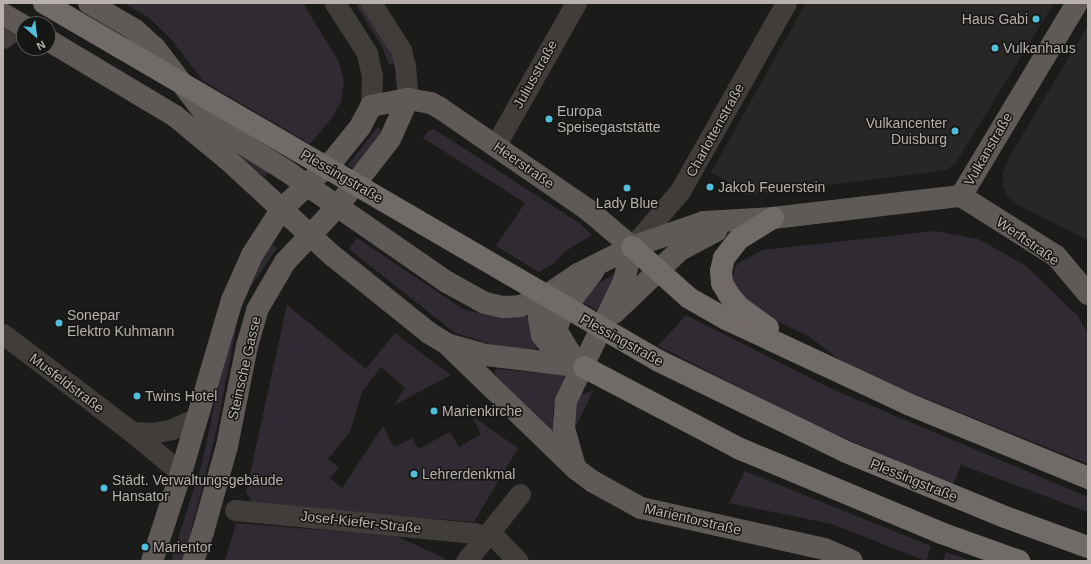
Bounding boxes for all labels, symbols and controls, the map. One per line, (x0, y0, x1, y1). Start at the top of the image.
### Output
place label: Haus Gabi (962, 11, 1028, 27)
marker: Haus Gabi (1031, 14, 1041, 24)
north arrow (16, 16, 56, 56)
street label: Juliusstraße (509, 37, 561, 111)
text: N (35, 39, 47, 53)
place label: Vulkanhaus (1003, 40, 1076, 56)
marker: Vulkanhaus (990, 43, 1000, 53)
street label: Charlottenstraße (682, 80, 748, 180)
place label: Europa Speisegaststätte (557, 103, 661, 136)
street label: Vulkanstraße (960, 109, 1016, 189)
marker: Europa Speisegaststätte (544, 114, 554, 124)
place label: Vulkancenter Duisburg (866, 115, 947, 148)
marker: Vulkancenter Duisburg (950, 126, 960, 136)
street label: Heerstraße (491, 138, 557, 192)
street label: Plessingstraße (298, 146, 386, 206)
place label: Jakob Feuerstein (718, 179, 825, 195)
marker: Jakob Feuerstein (705, 182, 715, 192)
marker: Lady Blue (622, 183, 632, 193)
place label: Lady Blue (596, 195, 658, 211)
street label: Werftstraße (993, 213, 1063, 269)
place label: Sonepar Elektro Kuhmann (67, 307, 174, 340)
street label: Plessingstraße (577, 310, 667, 370)
street label: Steinsche Gasse (224, 315, 264, 421)
marker: Sonepar Elektro Kuhmann (54, 318, 64, 328)
street label: Musfeldstraße (27, 350, 107, 416)
place label: Twins Hotel (145, 388, 217, 404)
marker: Twins Hotel (132, 391, 142, 401)
place label: Marienkirche (442, 403, 522, 419)
marker: Marienkirche (429, 406, 439, 416)
street label: Plessingstraße (868, 455, 960, 505)
place label: Lehrerdenkmal (422, 466, 515, 482)
marker: Lehrerdenkmal (409, 469, 419, 479)
place label: Städt. Verwaltungsgebäude Hansator (112, 472, 283, 504)
marker: Städt. Verwaltungsgebäude Hansator (99, 483, 109, 493)
street label: Marientorstraße (643, 500, 743, 538)
street label: Josef-Kiefer-Straße (300, 507, 422, 537)
place label: Marientor (153, 539, 212, 555)
marker: Marientor (140, 542, 150, 552)

